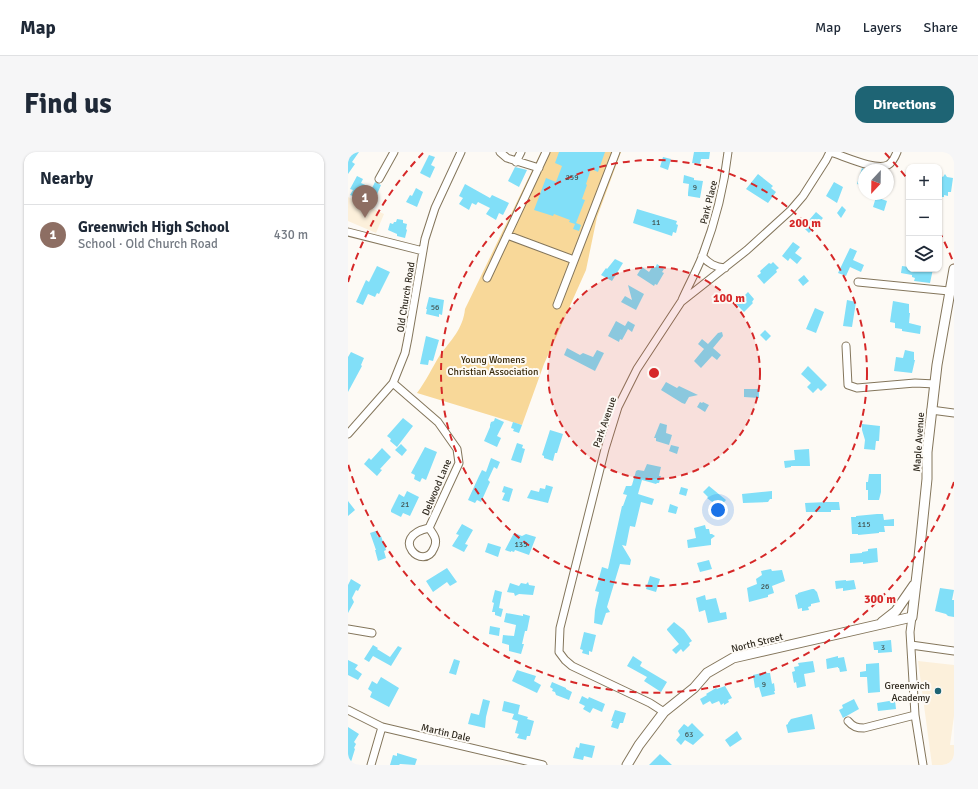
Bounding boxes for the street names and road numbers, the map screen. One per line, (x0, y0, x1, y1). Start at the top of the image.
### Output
street label: Park Place (698, 179, 720, 225)
street label: Old Church Road (394, 261, 417, 333)
street label: Park Avenue (591, 395, 619, 449)
street label: Maple Avenue (911, 412, 927, 472)
street label: Delwood Lane (420, 457, 454, 517)
street label: North Street (730, 631, 785, 655)
street label: Martin Dale (420, 721, 472, 744)

